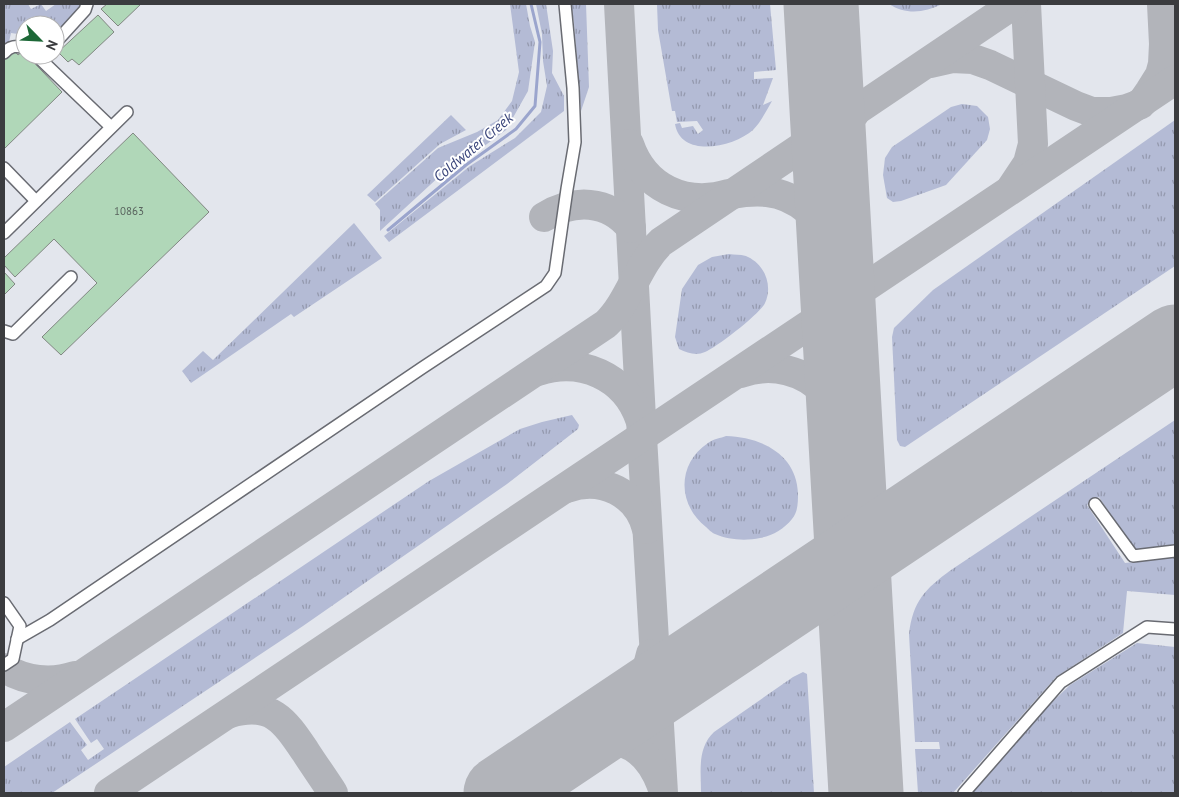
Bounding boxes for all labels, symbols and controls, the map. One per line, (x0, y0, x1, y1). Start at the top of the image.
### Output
north arrow (15, 15, 65, 65)
text: N (42, 37, 62, 53)
water label: Coldwater Creek (429, 107, 518, 186)
house number: 10863 (114, 204, 144, 218)

